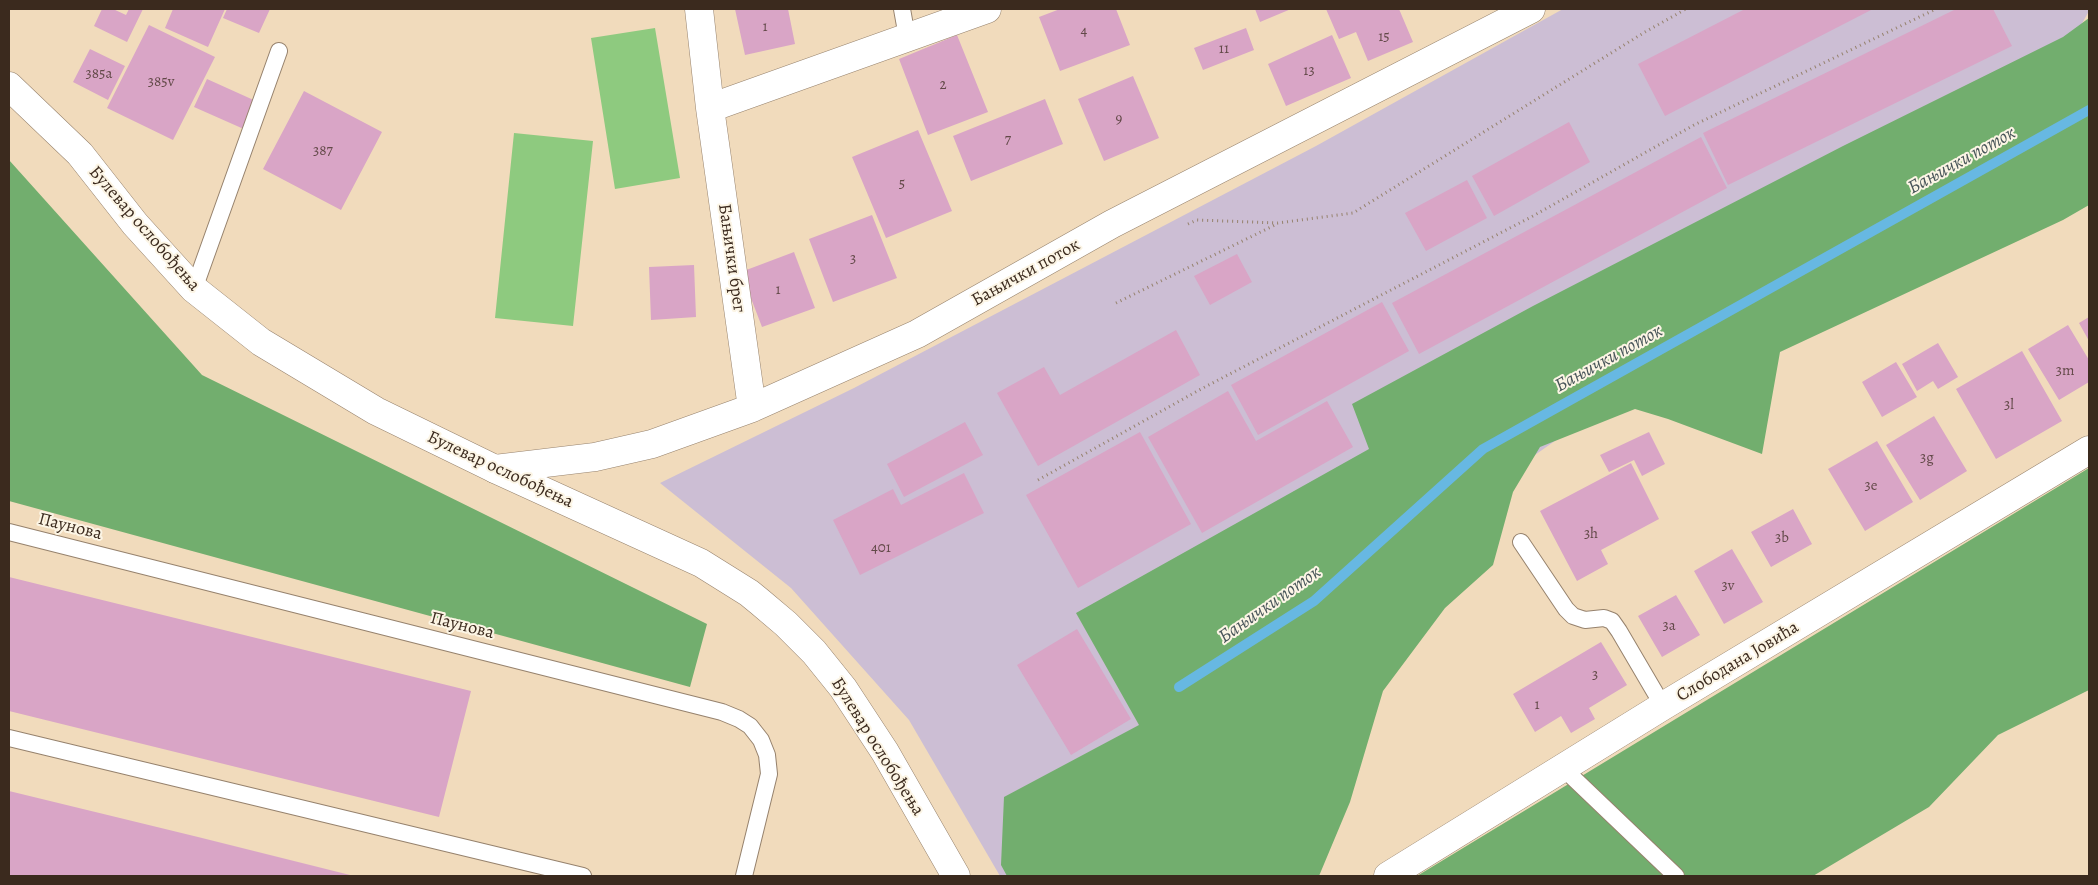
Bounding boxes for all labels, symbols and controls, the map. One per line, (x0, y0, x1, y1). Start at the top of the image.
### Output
house number: 1 (762, 18, 768, 36)
house number: 4 (1081, 22, 1087, 40)
house number: 15 (1378, 28, 1390, 46)
house number: 11 (1219, 40, 1229, 58)
house number: 13 (1303, 62, 1315, 80)
house number: 385a (86, 65, 112, 83)
house number: 385v (148, 73, 174, 91)
house number: 2 (939, 76, 947, 94)
house number: 9 (1116, 110, 1122, 128)
water label: Бањички поток (1904, 122, 2020, 200)
house number: 7 (1005, 131, 1011, 149)
house number: 387 (313, 142, 333, 160)
street label: Булевар ослобођења (84, 162, 204, 296)
house number: 5 (899, 175, 905, 193)
street label: Бањички брег (713, 202, 749, 314)
street label: Бањички поток (968, 234, 1084, 312)
house number: 3 (850, 250, 856, 268)
house number: 1 (775, 281, 781, 299)
water label: Бањички поток (1551, 320, 1667, 398)
house number: 3m (2056, 362, 2074, 380)
house number: 3l (2004, 396, 2014, 414)
street label: Булевар ослобођења (424, 427, 576, 513)
house number: 3g (1920, 449, 1934, 467)
house number: 3e (1865, 477, 1877, 495)
street label: Паунова (36, 509, 104, 545)
house number: 3h (1584, 525, 1598, 543)
house number: 3b (1775, 529, 1789, 547)
house number: 401 (871, 539, 891, 557)
water label: Бањички поток (1214, 561, 1326, 649)
house number: 3v (1722, 577, 1734, 595)
street label: Паунова (428, 608, 496, 644)
house number: 3a (1662, 617, 1676, 635)
street label: Слободана Јовића (1673, 617, 1803, 707)
house number: 3 (1592, 666, 1598, 684)
street label: Булевар ослобођења (826, 674, 928, 820)
house number: 1 (1534, 696, 1540, 714)

